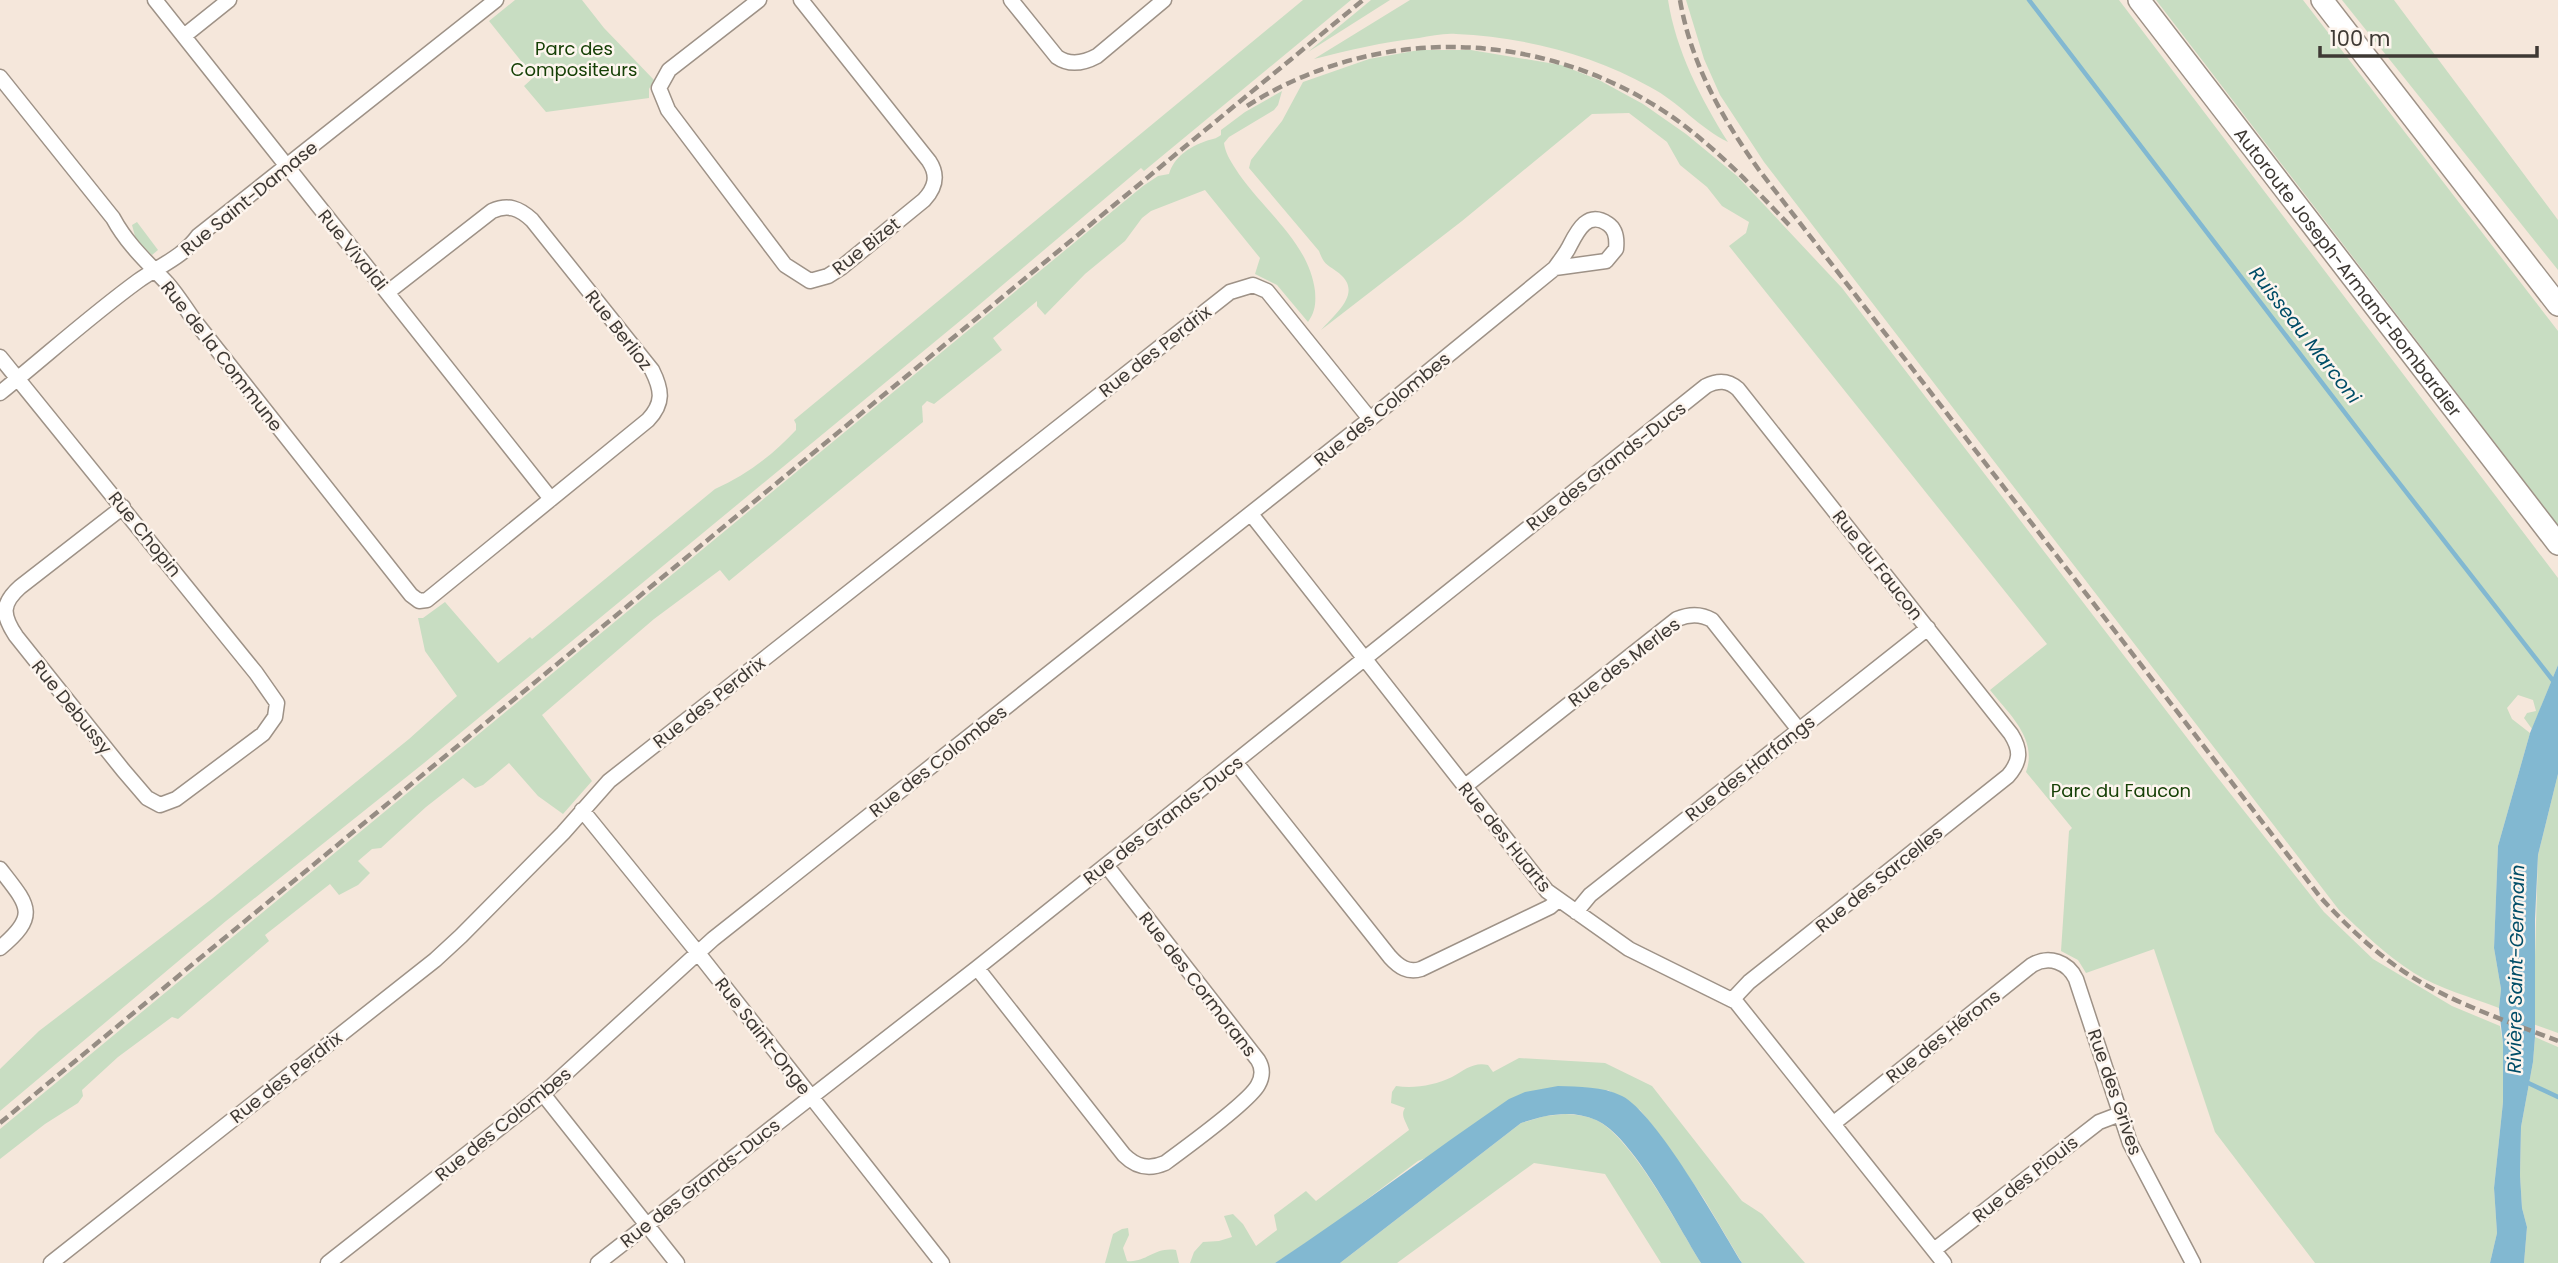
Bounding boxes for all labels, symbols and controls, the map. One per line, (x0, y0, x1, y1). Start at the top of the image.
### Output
scale bar (2320, 14, 2537, 58)
text: 100 m (2330, 24, 2390, 53)
park label: Parc des Compositeurs (511, 36, 637, 82)
street label: Autoroute Joseph-Armand-Bombardier (2229, 122, 2468, 422)
street label: Rue Saint-Damase (175, 135, 323, 261)
street label: Rue Vivaldi (312, 204, 394, 296)
street label: Rue Bizet (827, 212, 905, 280)
water label: Ruisseau Marconi (2243, 261, 2367, 410)
street label: Rue de la Commune (155, 276, 289, 436)
street label: Rue Berlioz (580, 285, 658, 375)
street label: Rue des Perdrix (1094, 299, 1217, 403)
street label: Rue des Colombes (1309, 346, 1455, 472)
street label: Rue des Grands-Ducs (1521, 396, 1691, 536)
street label: Rue Chopin (103, 486, 187, 582)
street label: Rue du Faucon (1827, 505, 1929, 625)
street label: Rue des Merles (1563, 612, 1685, 712)
street label: Rue des Perdrix (648, 650, 771, 754)
street label: Rue Debussy (26, 654, 118, 760)
street label: Rue des Colombes (864, 699, 1012, 823)
street label: Rue des Harfangs (1680, 709, 1820, 827)
street label: Rue des Grands-Ducs (1078, 750, 1248, 890)
street label: Rue des Huarts (1453, 777, 1557, 897)
park label: Parc du Faucon (2051, 778, 2191, 803)
street label: Rue des Sarcelles (1810, 820, 1948, 938)
water label: Rivière Saint-Germain (2501, 864, 2531, 1074)
street label: Rue des Cormorans (1133, 906, 1263, 1062)
street label: Rue Saint-Onge (709, 972, 817, 1100)
street label: Rue des Hérons (1881, 983, 2005, 1089)
street label: Rue des Perdrix (225, 1025, 348, 1129)
street label: Rue des Grives (2082, 1026, 2148, 1158)
street label: Rue des Colombes (430, 1061, 576, 1187)
street label: Rue des Grands-Ducs (615, 1113, 785, 1253)
street label: Rue des Piouis (1967, 1130, 2083, 1228)

